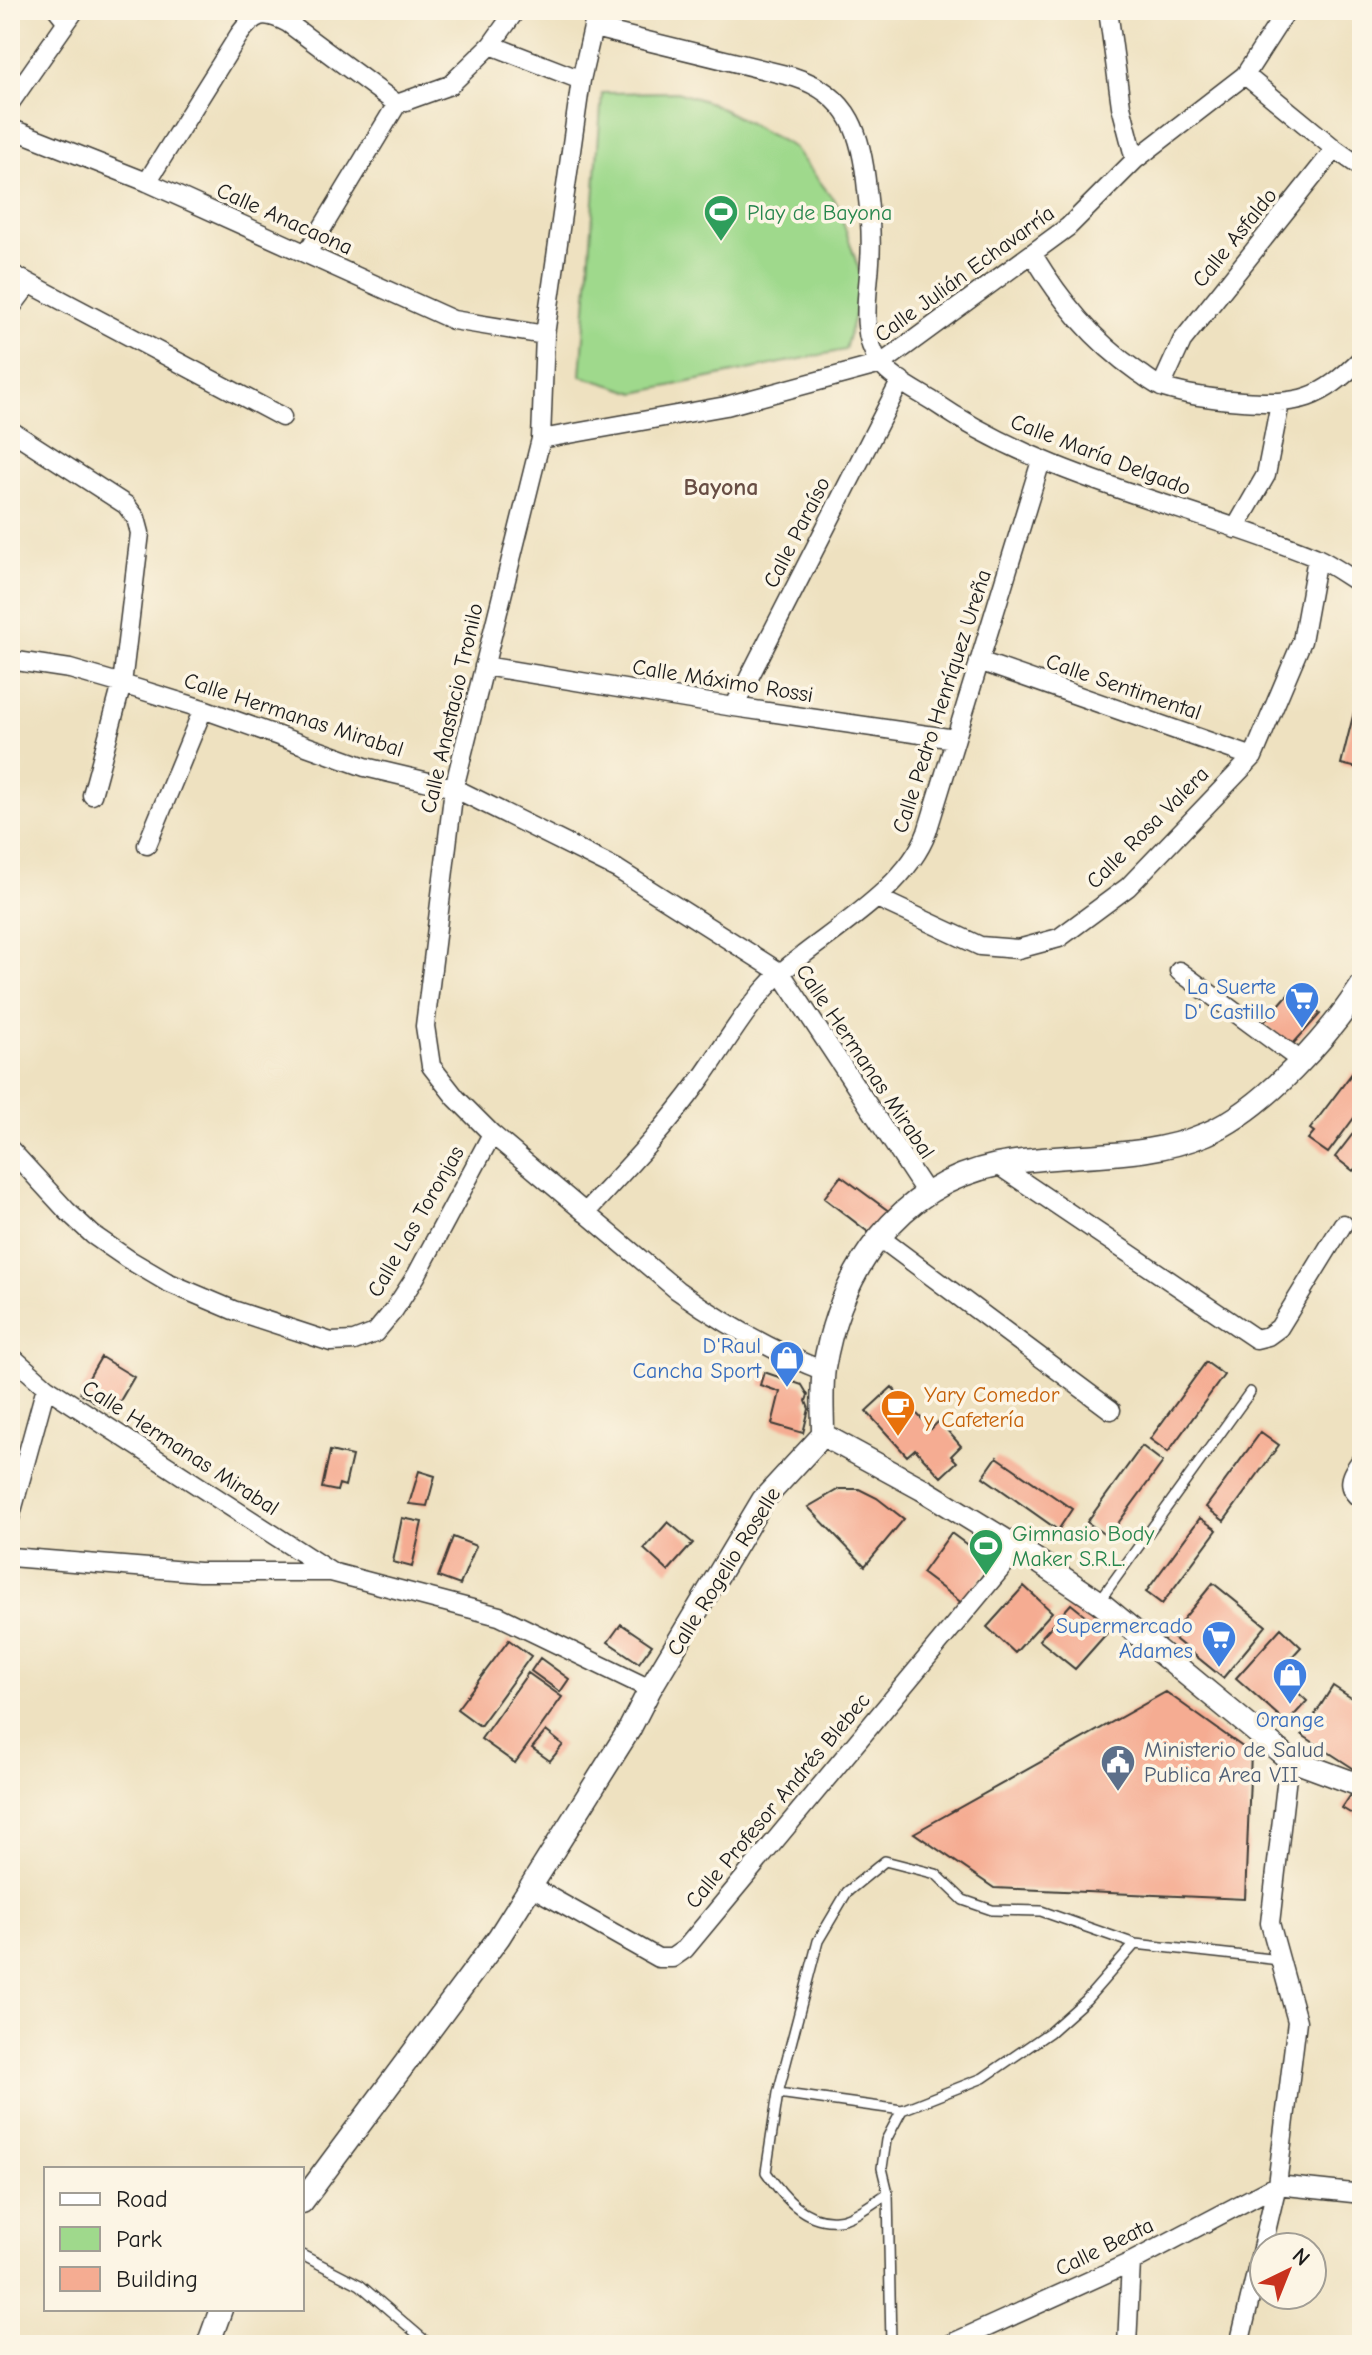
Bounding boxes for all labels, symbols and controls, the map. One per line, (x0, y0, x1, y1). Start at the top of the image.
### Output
street label: Calle Anacaona (212, 177, 357, 261)
street label: Calle Asfaldo (1187, 183, 1283, 293)
sports icon: Play de Bayona (702, 193, 740, 243)
place label: Play de Bayona (747, 200, 892, 226)
street label: Calle Julián Echavarría (870, 200, 1060, 348)
street label: Calle María Delgado (1007, 409, 1195, 501)
district label: Bayona (683, 473, 759, 501)
street label: Calle Paraíso (758, 473, 836, 592)
street label: Calle Pedro Henríquez Ureña (887, 566, 997, 836)
street label: Calle Anastacio Tronilo (415, 601, 489, 816)
street label: Calle Sentimental (1043, 648, 1205, 726)
street label: Calle Máximo Rossi (630, 654, 815, 708)
street label: Calle Hermanas Mirabal (181, 667, 407, 763)
street label: Calle Rosa Valera (1081, 761, 1214, 894)
street label: Calle Hermanas Mirabal (790, 959, 940, 1164)
place label: La Suerte D' Castillo (1184, 974, 1276, 1025)
supermarket icon: La Suerte D' Castillo (1283, 980, 1321, 1030)
street label: Calle Las Toronjas (362, 1141, 470, 1302)
place label: D'Raul Cancha Sport (632, 1333, 762, 1384)
shop icon: D'Raul Cancha Sport (768, 1339, 806, 1389)
street label: Calle Hermanas Mirabal (77, 1375, 284, 1521)
place label: Yary Comedor y Cafetería (923, 1382, 1060, 1433)
cafe icon: Yary Comedor y Cafetería (879, 1388, 917, 1438)
street label: Calle Rogelio Roselle (661, 1482, 786, 1661)
place label: Gimnasio Body Maker S.R.L. (1012, 1521, 1155, 1572)
sports icon: Gimnasio Body Maker S.R.L. (967, 1527, 1005, 1577)
place label: Supermercado Adames (1056, 1613, 1193, 1664)
supermarket icon: Supermercado Adames (1200, 1619, 1238, 1669)
shop icon: Orange (1271, 1656, 1309, 1706)
street label: Calle Profesor Andrés Blebec (680, 1687, 876, 1914)
place label: Orange (1256, 1707, 1324, 1733)
place label: Ministerio de Salud Publica Area VII (1144, 1737, 1324, 1788)
public building icon: Ministerio de Salud Publica Area VII (1099, 1743, 1137, 1793)
legend (44, 2167, 304, 2311)
text: Road (116, 2185, 168, 2213)
street label: Calle Beata (1051, 2212, 1158, 2282)
text: Park (116, 2225, 162, 2253)
north arrow (1248, 2231, 1328, 2311)
text: N (1287, 2243, 1315, 2272)
text: Building (116, 2265, 198, 2293)

